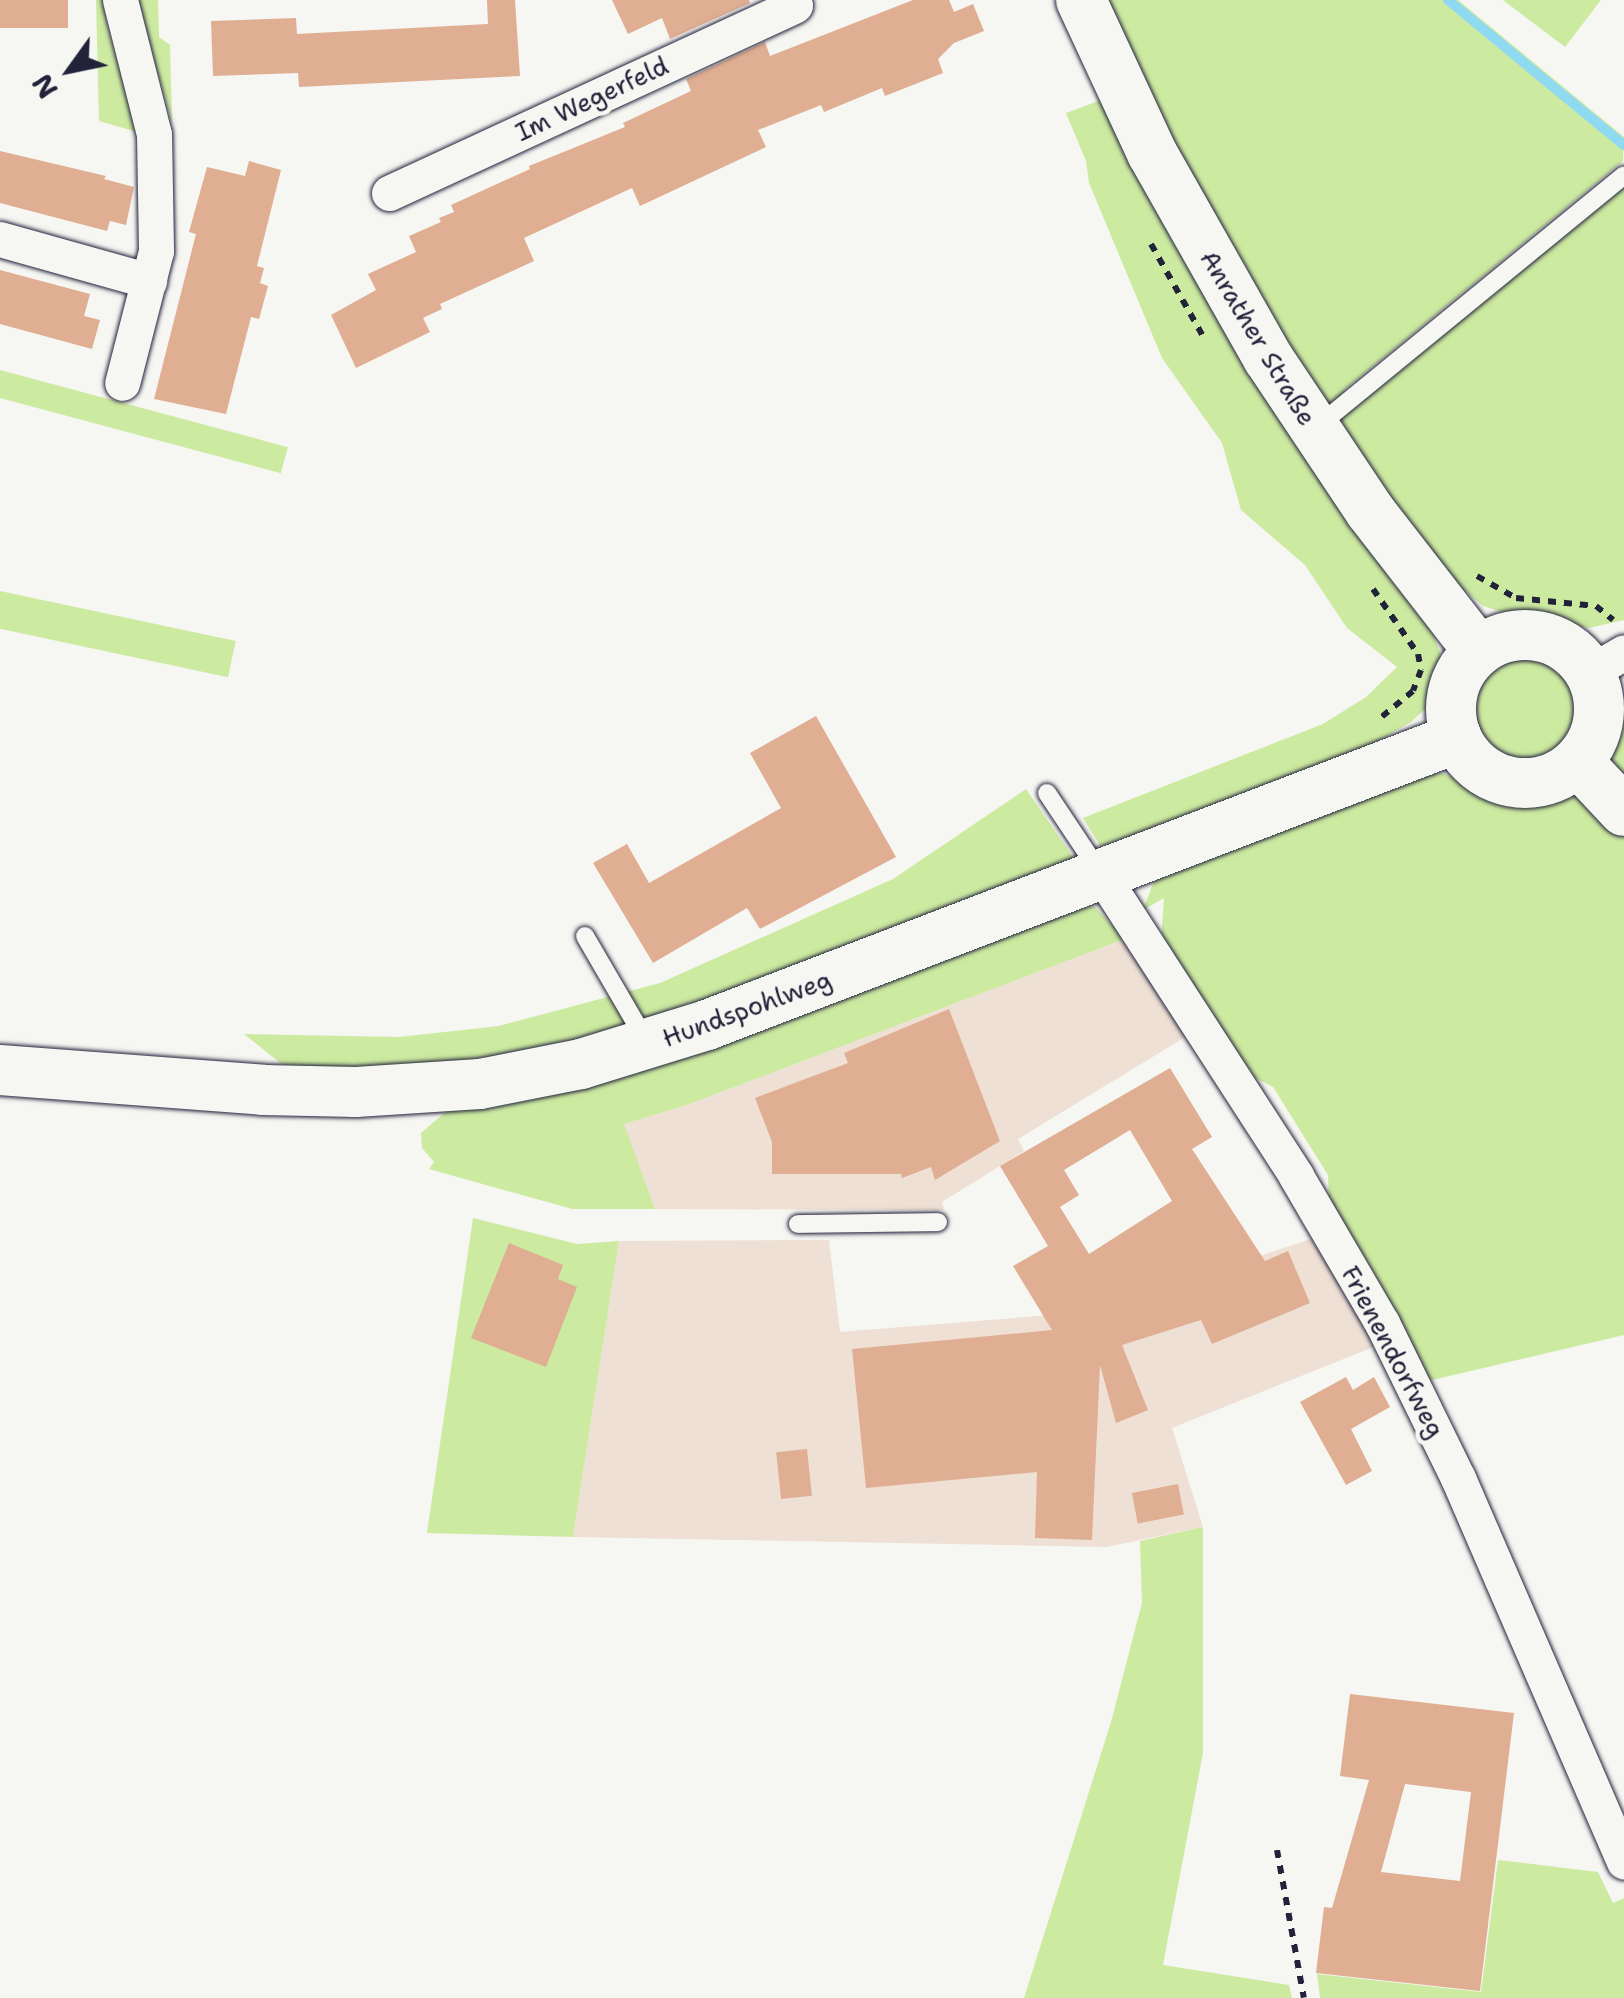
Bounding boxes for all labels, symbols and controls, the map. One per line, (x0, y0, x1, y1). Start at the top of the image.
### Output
north arrow (20, 20, 120, 120)
street label: Im Wegerfeld (511, 51, 673, 147)
text: N (23, 67, 67, 106)
street label: Anrather Straße (1194, 245, 1322, 431)
street label: Hundspohlweg (658, 965, 836, 1053)
street label: Frienendorfweg (1335, 1261, 1451, 1443)

